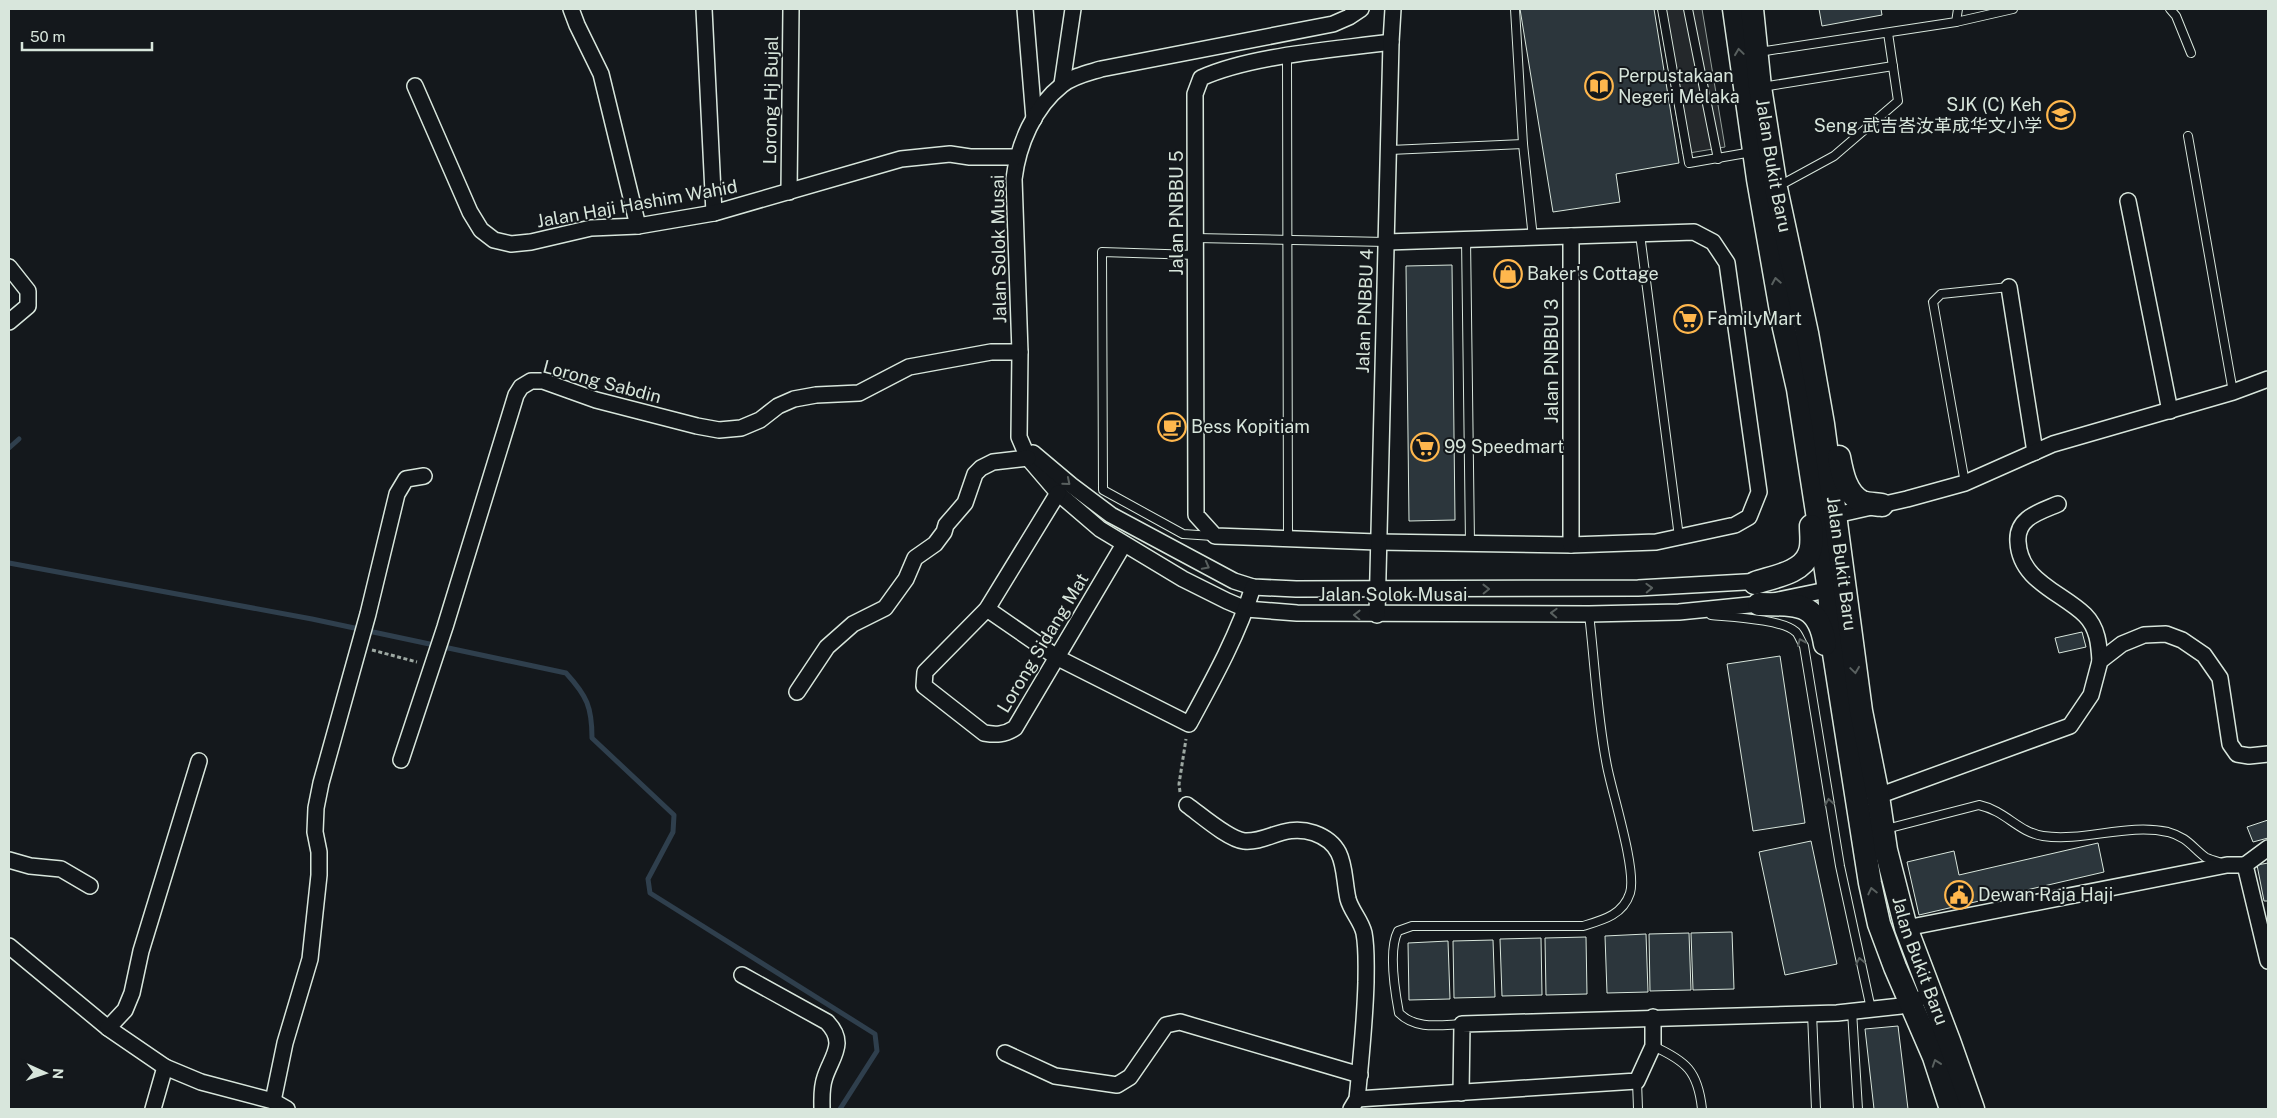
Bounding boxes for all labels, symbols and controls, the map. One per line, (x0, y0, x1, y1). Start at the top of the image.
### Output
scale bar (22, 20, 152, 52)
text: 50 m (30, 28, 65, 45)
street label: Lorong Hj Bujal (759, 35, 782, 165)
one-way arrow (1734, 47, 1745, 55)
place label: Perpustakaan Negeri Melaka (1618, 65, 1740, 107)
library icon: Perpustakaan Negeri Melaka (1584, 71, 1614, 101)
place label: SJK (C) Keh Seng 武吉峇汝革成华文小学 (1814, 94, 2042, 136)
street label: Jalan Bukit Baru (1752, 97, 1796, 234)
school or university icon: SJK (C) Keh Seng 武吉峇汝革成华文小学 (2046, 100, 2076, 130)
street label: Jalan PNBBU 5 (1166, 151, 1187, 275)
street label: Jalan Solok Musai (987, 174, 1010, 324)
street label: Jalan Haji Hashim Wahid (535, 176, 739, 232)
street label: Jalan PNBBU 4 (1352, 248, 1377, 374)
shop icon: Baker's Cottage (1493, 259, 1523, 289)
place label: Baker's Cottage (1527, 263, 1659, 284)
one-way arrow (1771, 277, 1781, 285)
street label: Jalan PNBBU 3 (1541, 299, 1562, 423)
supermarket icon: FamilyMart (1673, 304, 1703, 334)
place label: FamilyMart (1707, 308, 1802, 329)
street label: Lorong Sabdin (541, 356, 664, 407)
cafe icon: Bess Kopitiam (1157, 412, 1187, 442)
place label: Bess Kopitiam (1191, 416, 1310, 437)
supermarket icon: 99 Speedmart (1410, 432, 1440, 462)
place label: 99 Speedmart (1444, 436, 1564, 457)
one-way arrow (1062, 476, 1071, 485)
street label: Jalan Bukit Baru (1823, 495, 1861, 632)
one-way arrow (1201, 560, 1210, 570)
street label: Lorong Sidang Mat (993, 569, 1092, 716)
one-way arrow (1645, 582, 1653, 593)
street label: Jalan Solok Musai (1319, 584, 1467, 605)
one-way arrow (1482, 584, 1490, 595)
one-way arrow (1550, 608, 1558, 619)
one-way arrow (1352, 610, 1360, 620)
one-way arrow (1796, 638, 1807, 647)
one-way arrow (1849, 666, 1860, 674)
one-way arrow (1825, 798, 1835, 806)
public building icon: Dewan Raja Haji (1944, 880, 1974, 910)
place label: Dewan Raja Haji (1978, 884, 2113, 905)
one-way arrow (1867, 887, 1878, 896)
street label: Jalan Bukit Baru (1888, 894, 1953, 1028)
one-way arrow (1856, 957, 1866, 966)
north arrow (20, 1048, 70, 1098)
one-way arrow (1932, 1059, 1942, 1068)
text: N (50, 1068, 66, 1080)

